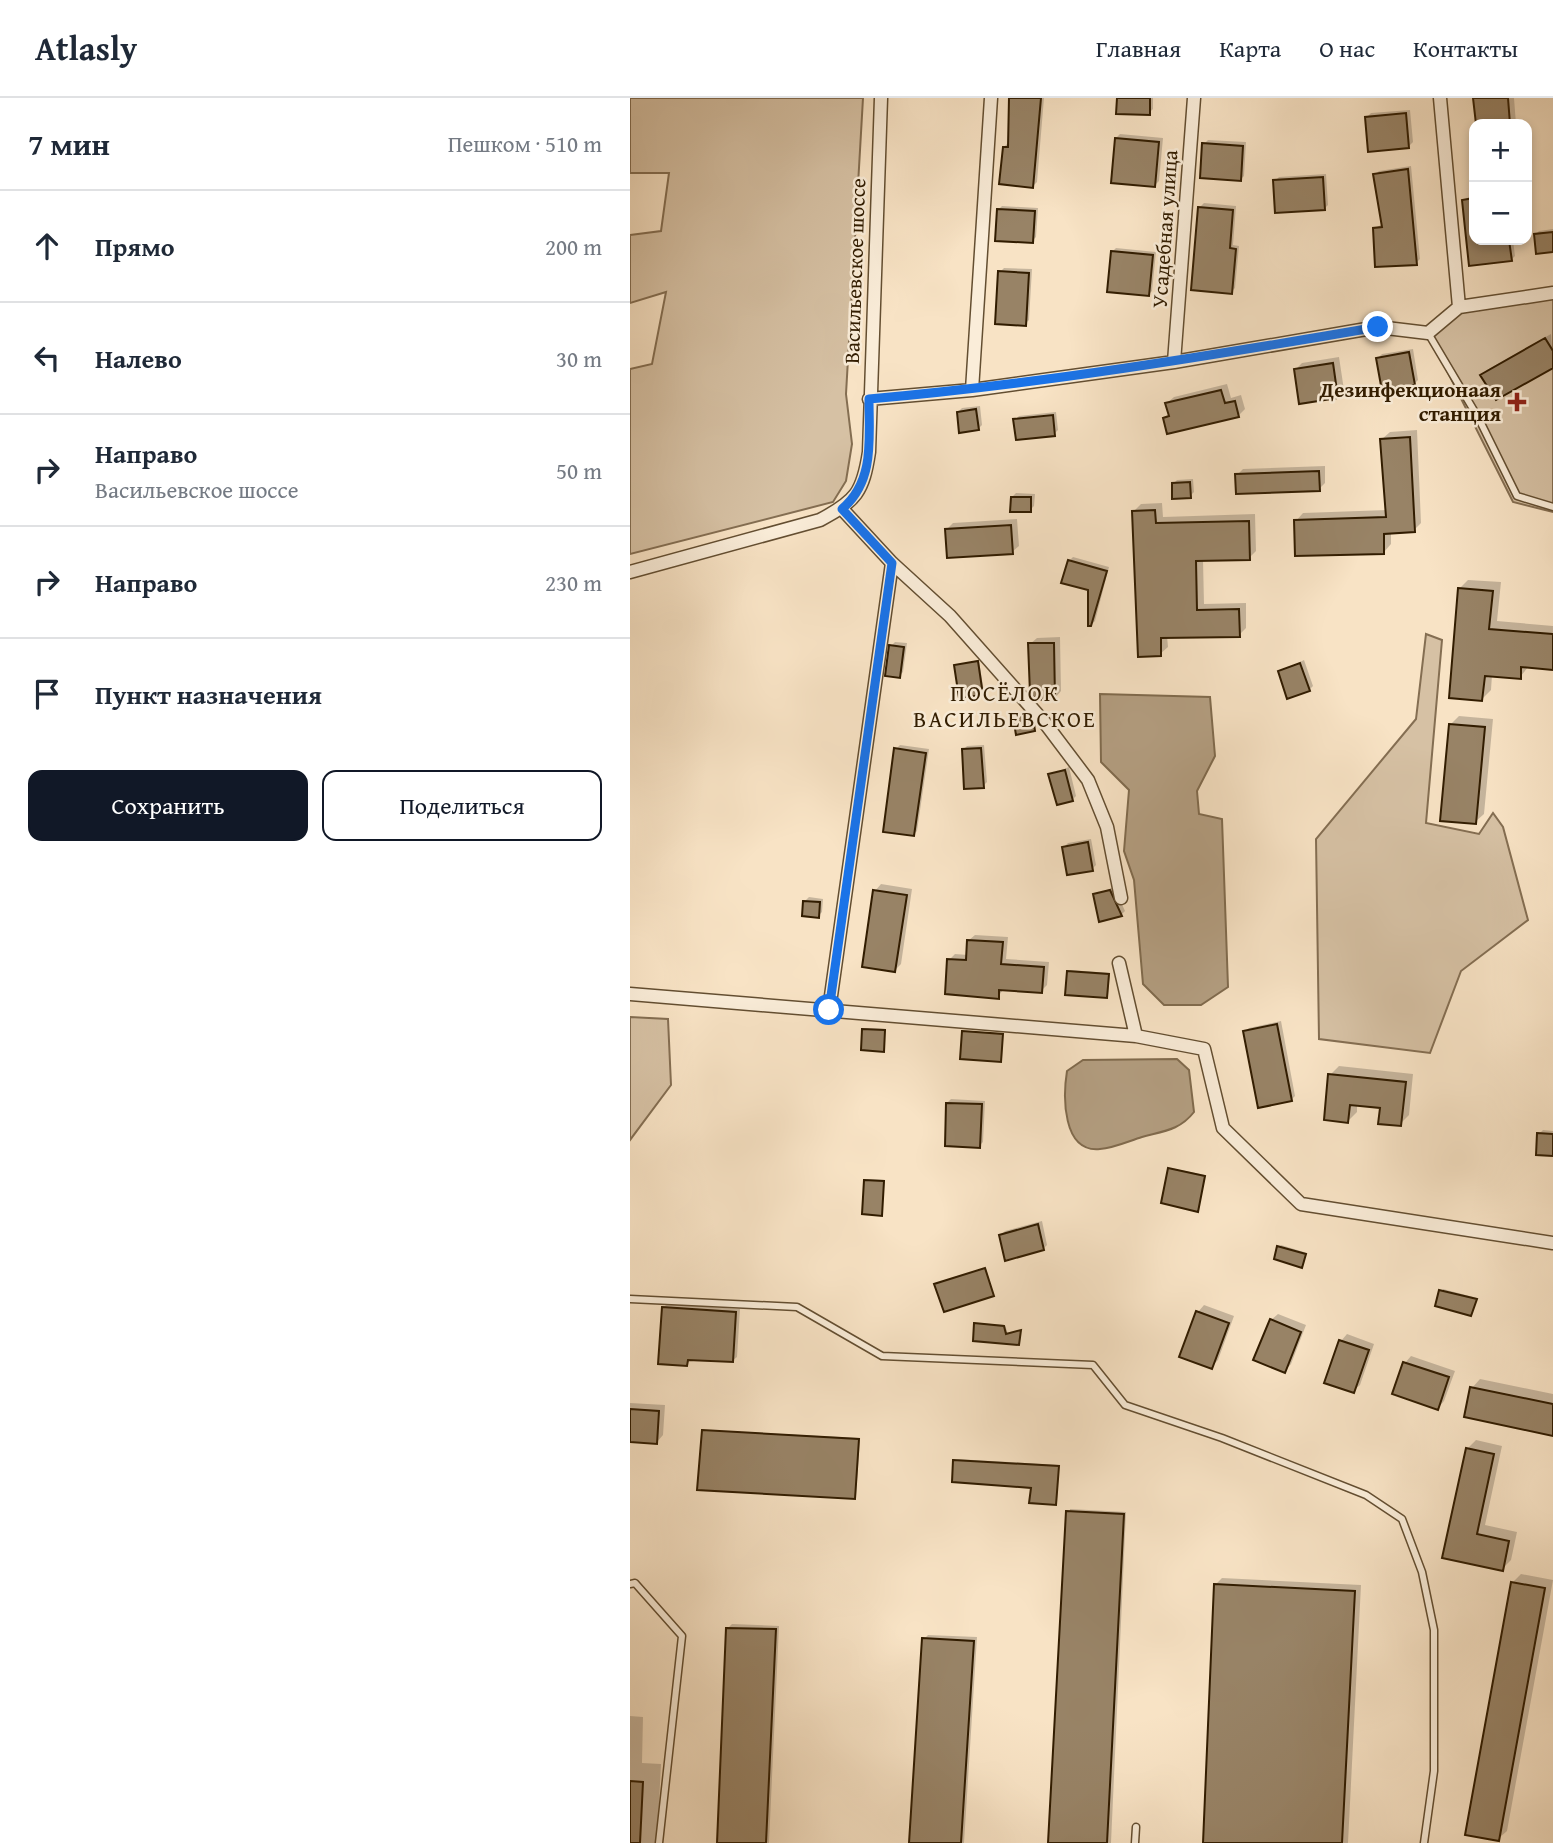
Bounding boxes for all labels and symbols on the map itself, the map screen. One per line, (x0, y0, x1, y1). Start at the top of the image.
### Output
street label: Усадебная улица (1144, 149, 1185, 309)
street label: Васильевское шоссе (836, 177, 873, 364)
route end (1362, 311, 1393, 342)
place label: Дезинфекционаая станция (1319, 374, 1501, 429)
marker: Дезинфекционаая станция (1507, 392, 1527, 412)
district label: ПОСЁЛОК ВАСИЛЬЕВСКОЕ (913, 676, 1097, 735)
route start (813, 994, 844, 1025)

